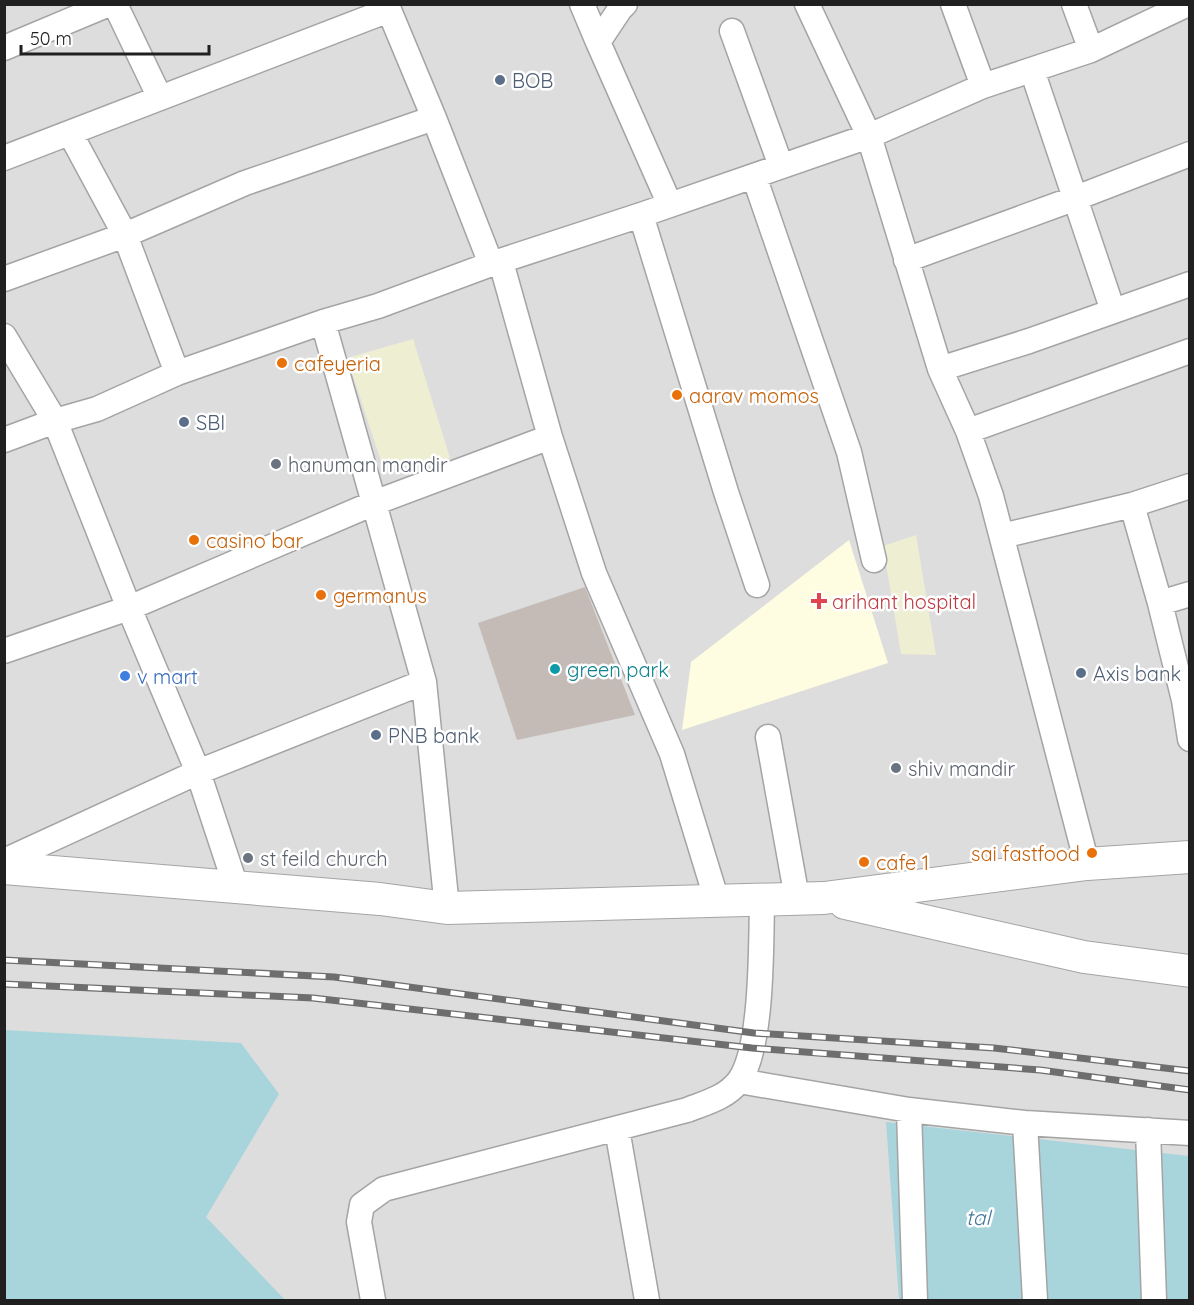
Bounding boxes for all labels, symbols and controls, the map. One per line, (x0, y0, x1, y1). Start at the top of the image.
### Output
scale bar (21, 18, 208, 56)
text: 50 m (30, 27, 72, 50)
place label: BOB (512, 68, 553, 93)
marker: BOB (493, 73, 507, 87)
place label: cafeyeria (294, 351, 381, 376)
marker: cafeyeria (275, 356, 289, 370)
place label: aarav momos (689, 383, 819, 408)
marker: aarav momos (670, 388, 684, 402)
place label: SBI (196, 410, 225, 435)
marker: SBI (177, 415, 191, 429)
place label: hanuman mandir (288, 452, 448, 477)
marker: hanuman mandir (269, 457, 283, 471)
place label: casino bar (206, 528, 303, 553)
marker: casino bar (187, 533, 201, 547)
place label: germanus (333, 583, 427, 608)
marker: germanus (314, 588, 328, 602)
place label: arihant hospital (832, 589, 976, 614)
marker: arihant hospital (810, 592, 828, 610)
place label: green park (567, 657, 669, 682)
place label: Axis bank (1093, 661, 1181, 686)
marker: green park (548, 662, 562, 676)
place label: v mart (137, 664, 198, 689)
marker: Axis bank (1074, 666, 1088, 680)
marker: v mart (118, 669, 132, 683)
place label: PNB bank (388, 723, 479, 748)
marker: PNB bank (369, 728, 383, 742)
place label: shiv mandir (908, 756, 1015, 781)
marker: shiv mandir (889, 761, 903, 775)
place label: sai fastfood (971, 841, 1080, 866)
place label: st feild church (260, 846, 388, 871)
marker: sai fastfood (1085, 846, 1099, 860)
place label: cafe 1 (876, 850, 929, 875)
marker: st feild church (241, 851, 255, 865)
marker: cafe 1 (857, 855, 871, 869)
water label: tal (966, 1204, 993, 1230)

